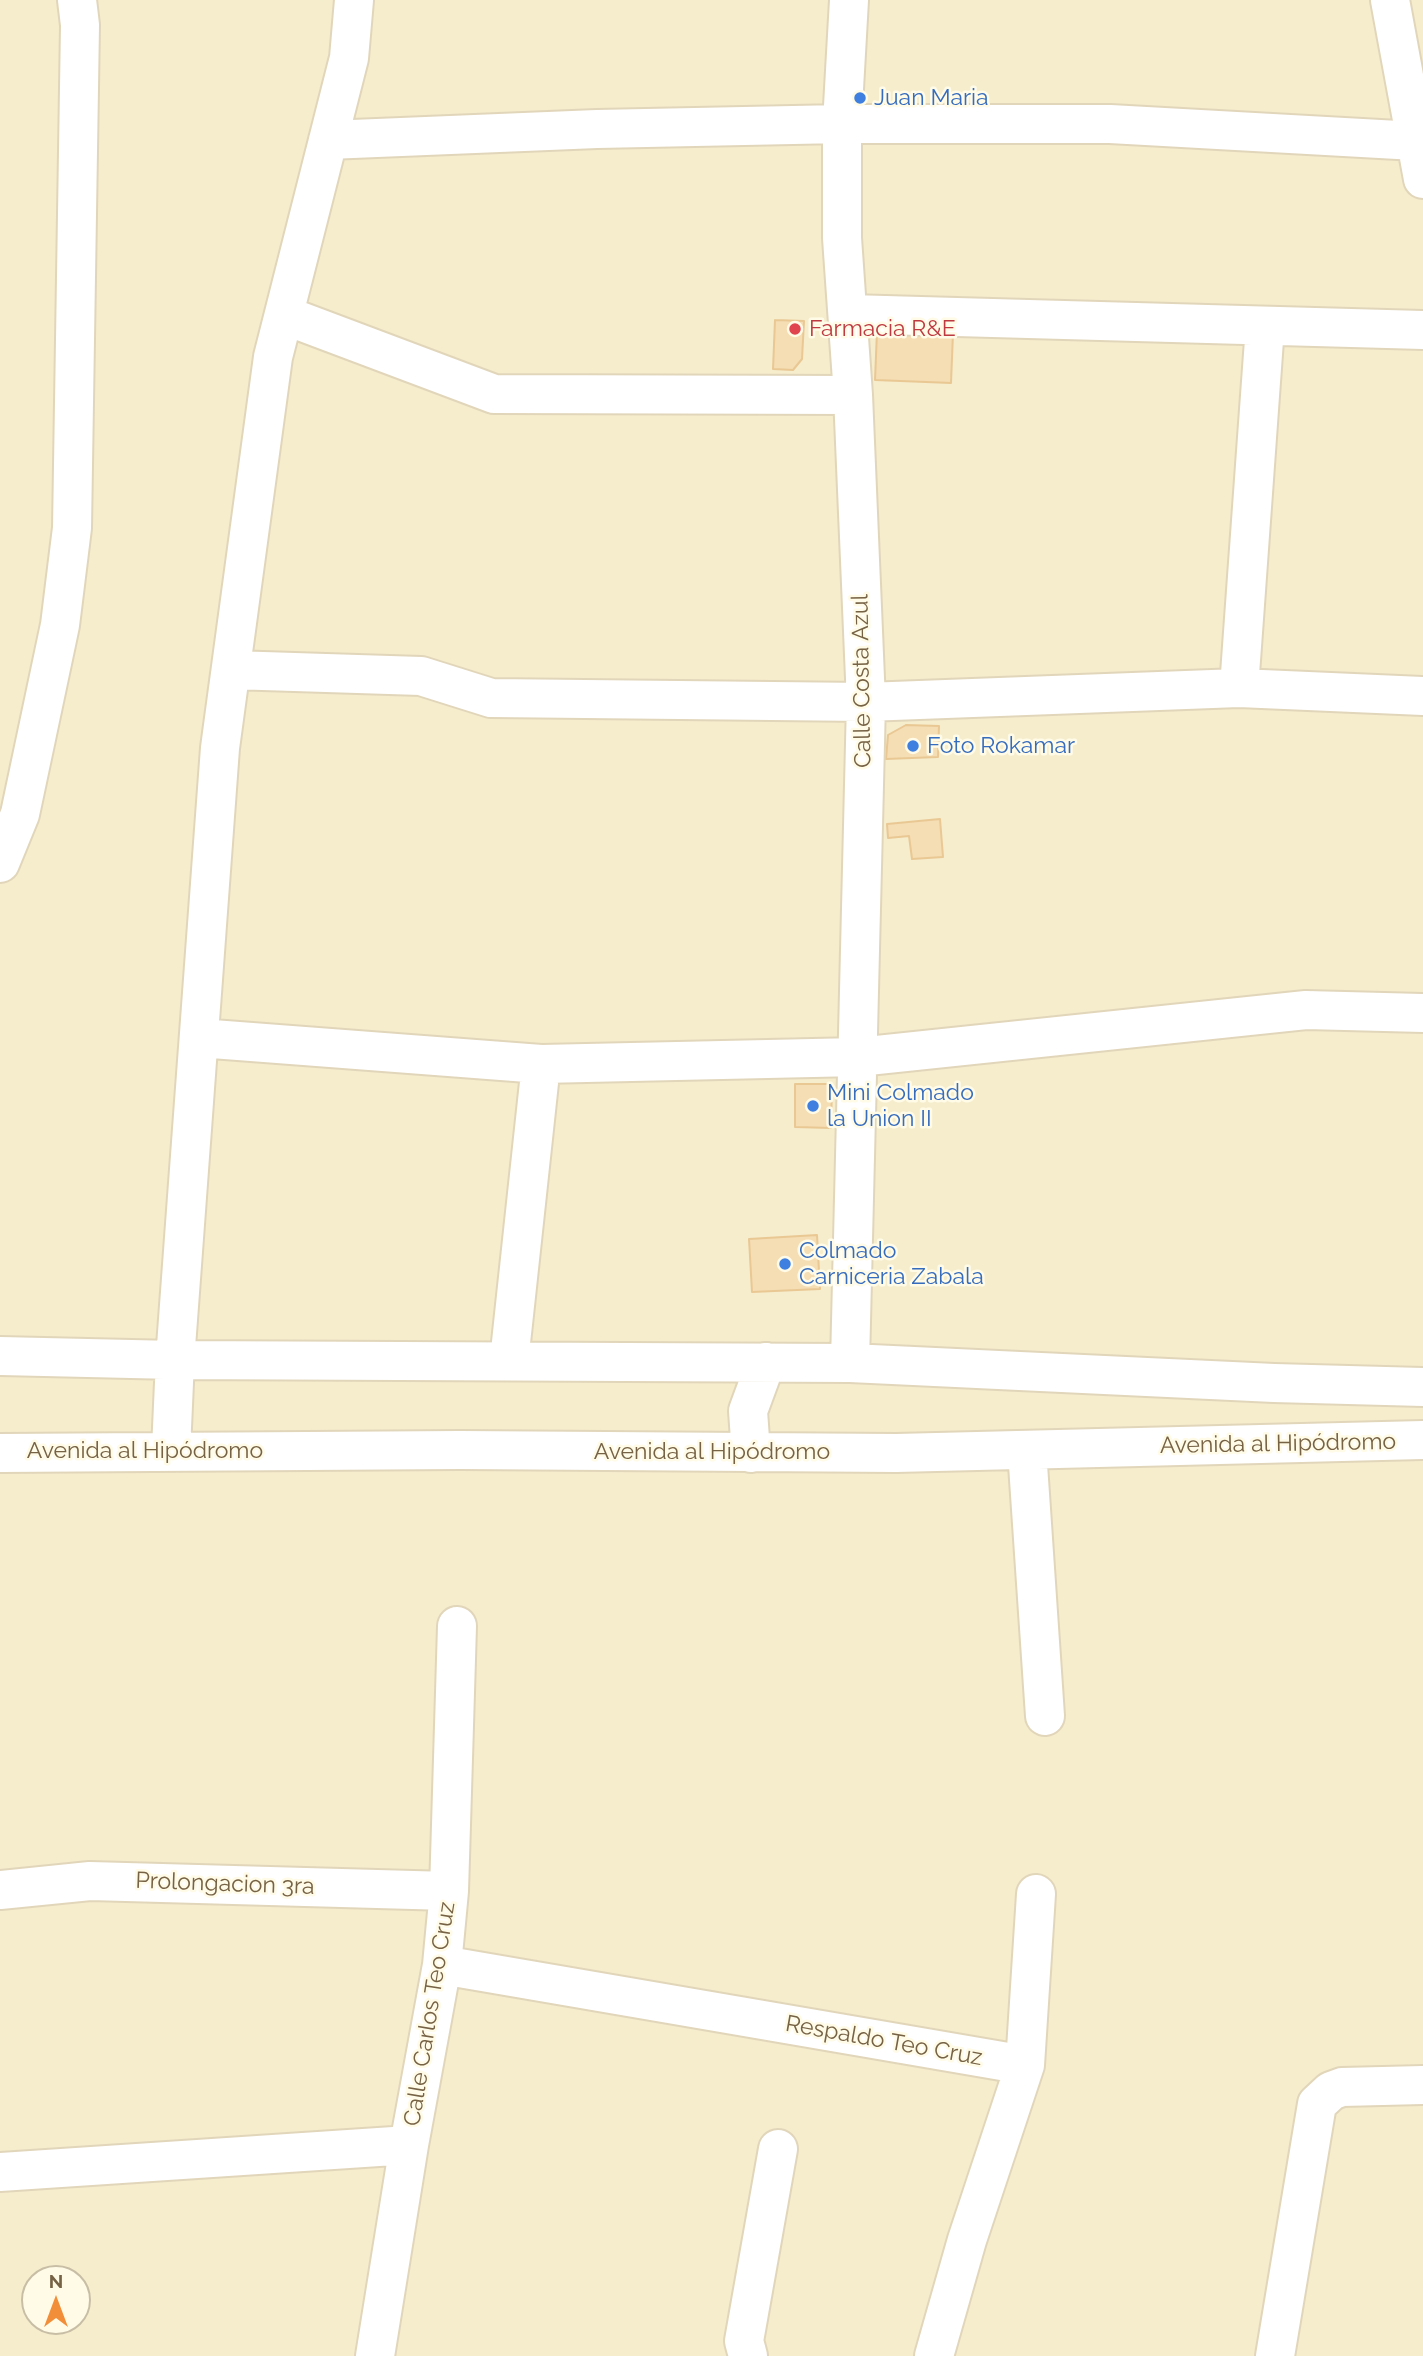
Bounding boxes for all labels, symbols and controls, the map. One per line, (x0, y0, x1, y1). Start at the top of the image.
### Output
place label: Juan Maria (874, 84, 989, 112)
marker: Juan Maria (852, 90, 868, 106)
place label: Farmacia R&E (809, 315, 956, 343)
marker: Farmacia R&E (787, 321, 803, 337)
street label: Calle Costa Azul (847, 594, 877, 768)
place label: Foto Rokamar (927, 732, 1075, 760)
marker: Foto Rokamar (905, 738, 921, 754)
place label: Mini Colmado la Union II (827, 1079, 974, 1133)
marker: Mini Colmado la Union II (805, 1098, 821, 1114)
place label: Colmado Carniceria Zabala (799, 1237, 984, 1291)
marker: Colmado Carniceria Zabala (777, 1256, 793, 1272)
street label: Avenida al Hipódromo (1160, 1428, 1396, 1460)
street label: Avenida al Hipódromo (27, 1437, 263, 1465)
street label: Avenida al Hipódromo (594, 1438, 830, 1466)
street label: Prolongacion 3ra (135, 1867, 315, 1901)
street label: Calle Carlos Teo Cruz (399, 1900, 461, 2128)
street label: Respaldo Teo Cruz (783, 2010, 985, 2072)
north arrow (21, 2265, 91, 2335)
text: N (49, 2270, 63, 2292)

